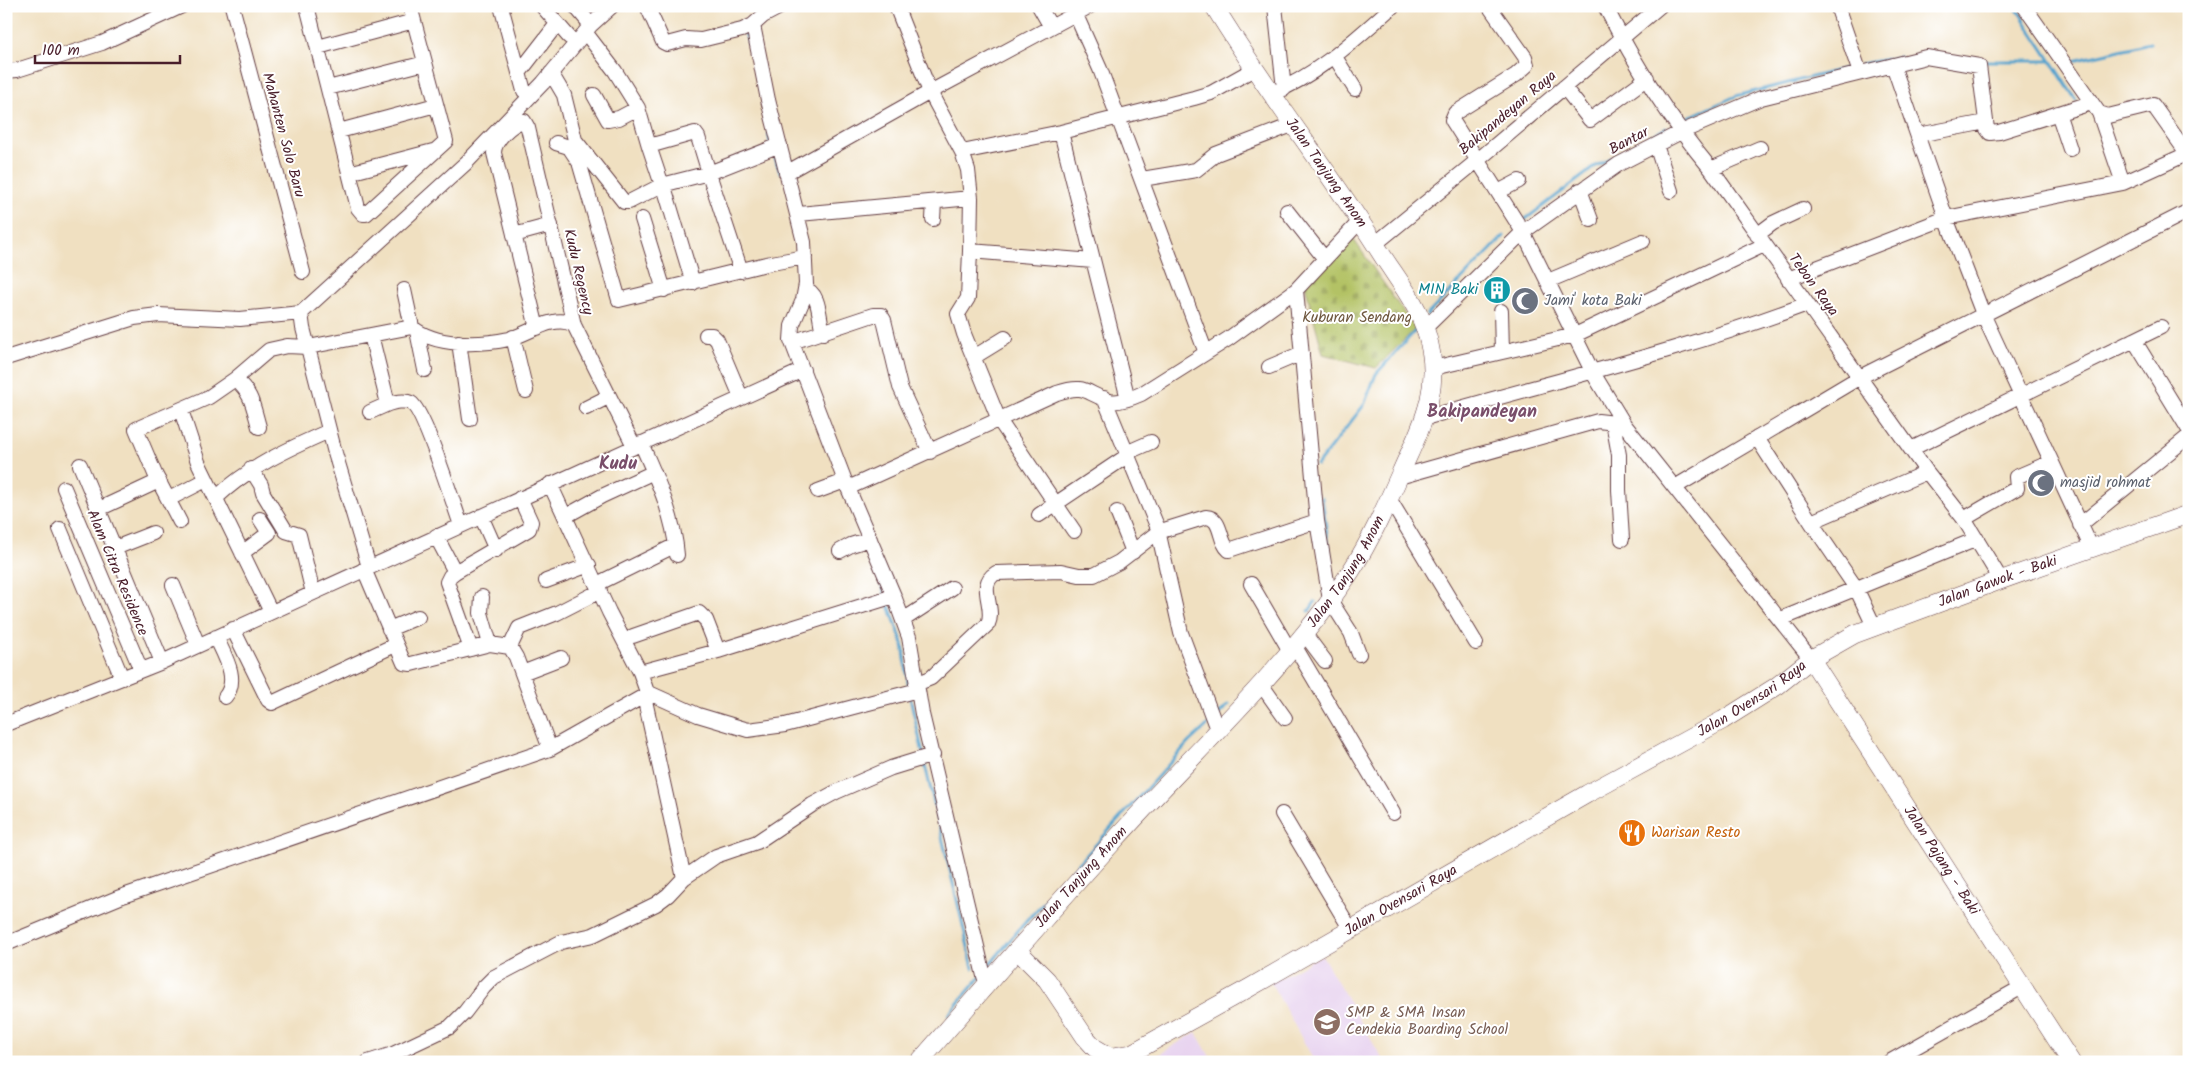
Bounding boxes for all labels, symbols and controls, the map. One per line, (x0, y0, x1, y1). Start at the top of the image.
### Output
scale bar (35, 32, 180, 64)
text: 100 m (42, 39, 80, 63)
street label: Bakipandeyan Raya (1454, 65, 1562, 161)
street label: Mahanten Solo Baru (255, 70, 311, 200)
street label: Jalan Tanjung Anom (1279, 113, 1373, 233)
street label: Bantar (1605, 120, 1654, 162)
street label: Kudu Regency (556, 226, 600, 318)
street label: Tebon Raya (1782, 248, 1844, 322)
building icon: MIN Baki (1482, 275, 1512, 305)
place label: MIN Baki (1418, 278, 1479, 302)
mosque icon: Jami' kota Baki (1510, 286, 1540, 316)
place label: Jami' kota Baki (1544, 289, 1643, 313)
park label: Kuburan Sendang (1302, 306, 1412, 330)
district label: Bakipandeyan (1427, 398, 1537, 427)
district label: Kudu (599, 450, 637, 479)
mosque icon: masjid rohmat (2026, 468, 2056, 498)
place label: masjid rohmat (2060, 471, 2151, 495)
street label: Alam Citra Residence (80, 506, 155, 640)
street label: Jalan Tanjung Anom (1301, 512, 1391, 634)
street label: Jalan Gawok - Baki (1935, 549, 2062, 614)
street label: Jalan Ovensari Raya (1693, 654, 1812, 744)
street label: Jalan Pajang - Baki (1897, 801, 1986, 921)
restaurant icon: Warisan Resto (1617, 818, 1647, 848)
street label: Jalan Tanjung Anom (1029, 821, 1134, 934)
place label: Warisan Resto (1651, 821, 1740, 845)
street label: Jalan Ovensari Raya (1340, 859, 1462, 943)
place label: SMP & SMA Insan Cendekia Boarding School (1346, 1001, 1508, 1042)
school or university icon: SMP & SMA Insan Cendekia Boarding School (1312, 1007, 1342, 1037)

